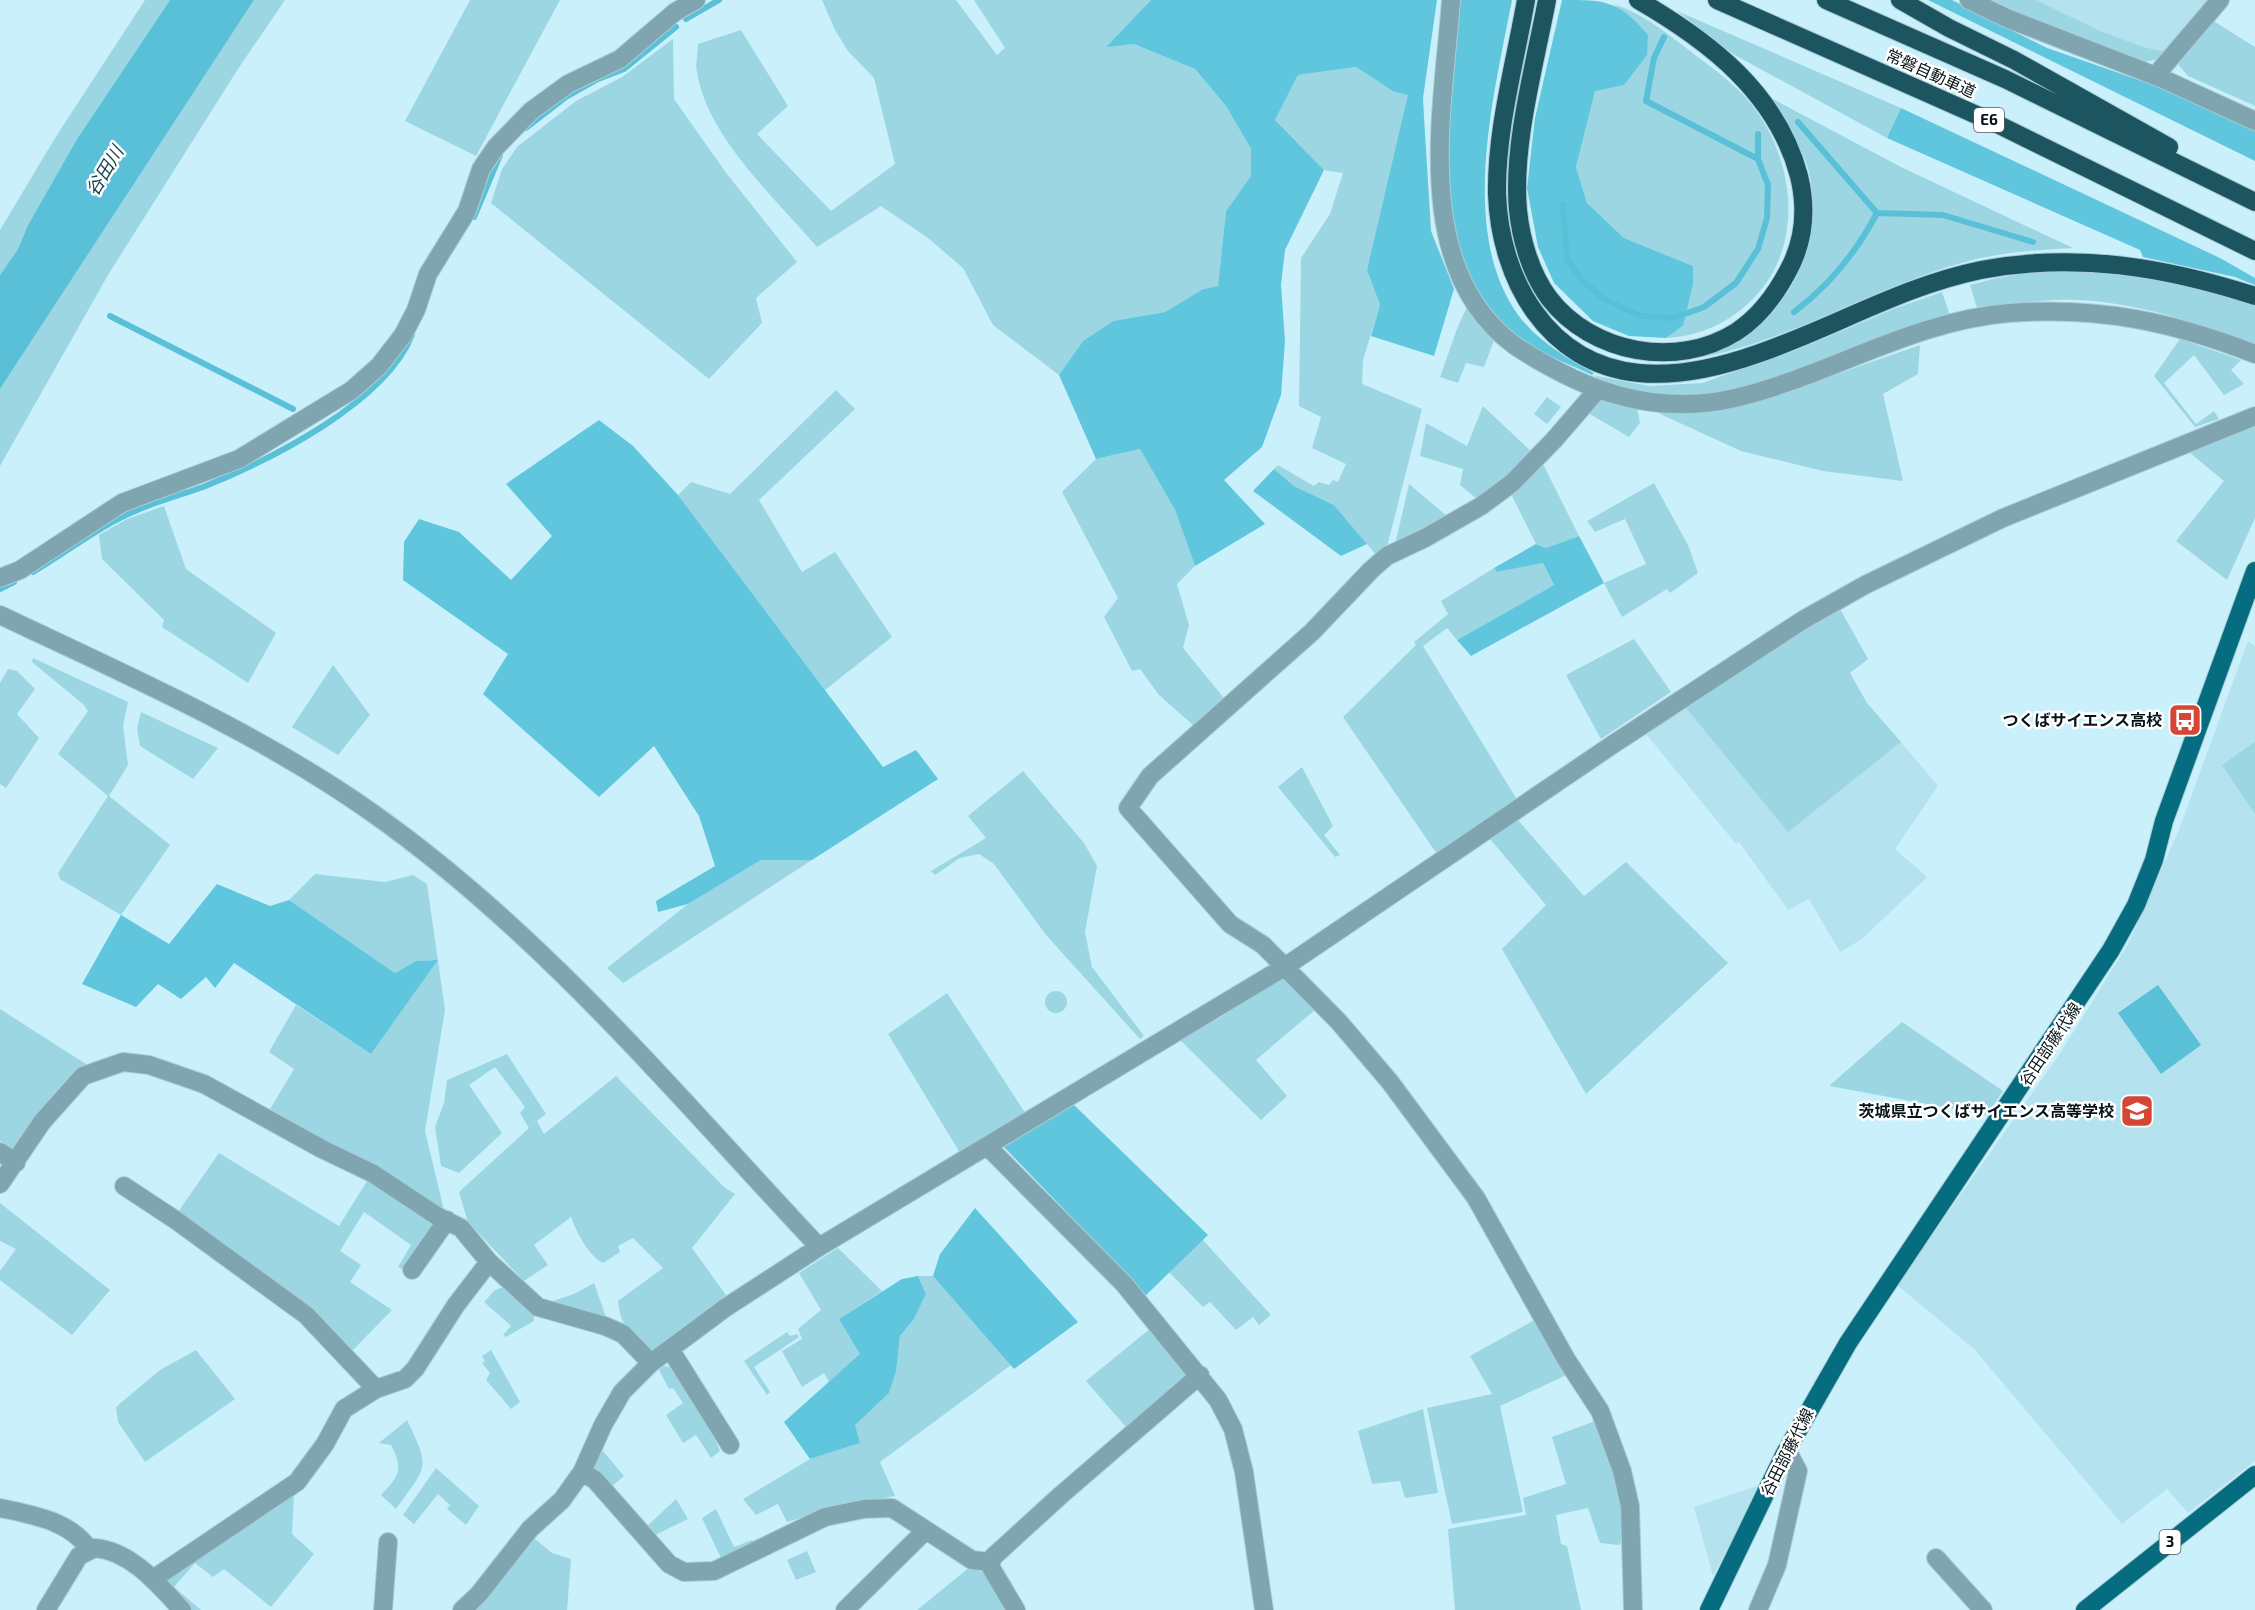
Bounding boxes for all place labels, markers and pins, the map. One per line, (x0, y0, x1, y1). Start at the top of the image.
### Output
bus stop icon: つくばサイエンス高校 (2167, 702, 2203, 738)
place label: つくばサイエンス高校 (2002, 710, 2162, 729)
school or university icon: 茨城県立つくばサイエンス高等学校 (2119, 1093, 2155, 1129)
place label: 茨城県立つくばサイエンス高等学校 (1858, 1101, 2114, 1120)

